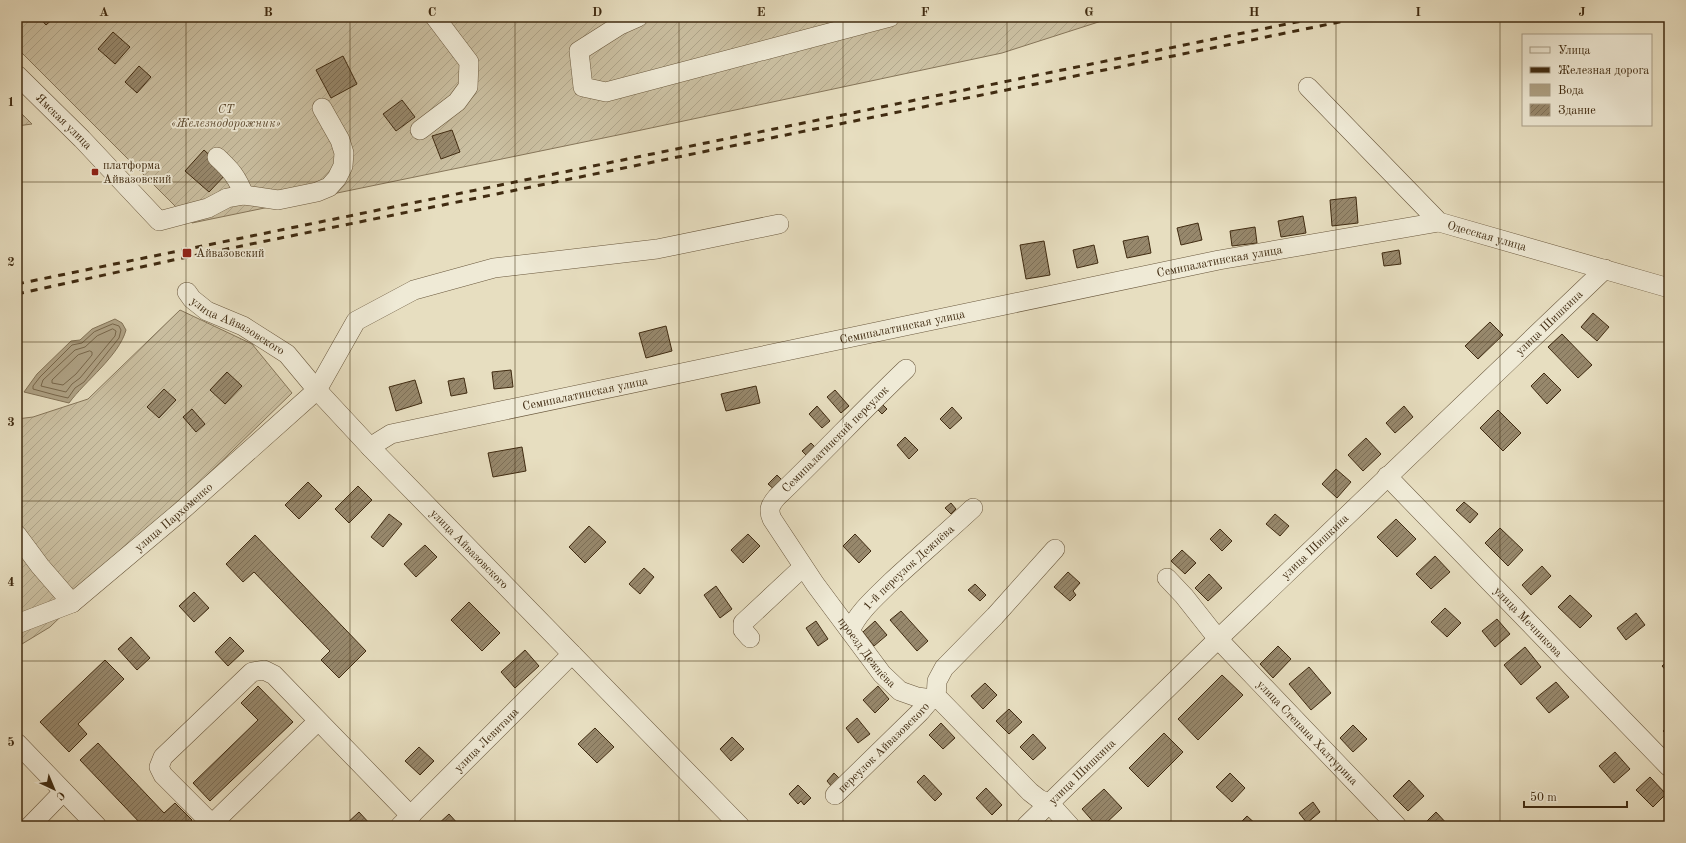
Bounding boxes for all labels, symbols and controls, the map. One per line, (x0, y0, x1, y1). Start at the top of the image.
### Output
text: A (99, 6, 109, 19)
text: B (263, 6, 273, 19)
text: C (428, 6, 436, 19)
text: D (592, 6, 602, 19)
text: E (757, 6, 766, 19)
text: F (921, 6, 930, 19)
text: G (1084, 6, 1094, 19)
text: H (1249, 6, 1260, 19)
text: I (1415, 6, 1421, 19)
text: J (1578, 6, 1586, 19)
legend (1522, 34, 1652, 126)
text: Улица (1558, 45, 1591, 57)
text: Железная дорога (1558, 65, 1649, 77)
text: Вода (1558, 85, 1584, 97)
street label: Ямская улица (33, 92, 94, 152)
text: 1 (7, 96, 15, 109)
park label: СТ «Железнодорожник» (171, 104, 281, 130)
text: Здание (1558, 105, 1596, 117)
place label: платформа Айвазовский (103, 160, 171, 186)
marker: платформа Айвазовский (90, 167, 100, 177)
street label: Одесская улица (1446, 220, 1528, 254)
street label: Семипалатинская улица (1156, 244, 1283, 280)
marker: Айвазовский (181, 247, 193, 259)
place label: Айвазовский (196, 248, 264, 260)
text: 2 (7, 256, 15, 269)
street label: улица Шишкина (1514, 288, 1586, 358)
street label: улица Айвазовского (188, 295, 286, 358)
street label: Семипалатинская улица (839, 309, 966, 347)
street label: Семипалатинская улица (522, 375, 649, 413)
street label: Семипалатинский переулок (780, 384, 891, 495)
text: 3 (7, 416, 15, 429)
street label: улица Пархоменко (133, 481, 215, 554)
street label: улица Айвазовского (427, 507, 510, 592)
street label: улица Шишкина (1280, 512, 1352, 582)
street label: 1-й переулок Дежнёва (861, 523, 957, 613)
text: 4 (7, 576, 15, 589)
street label: улица Мечникова (1491, 585, 1564, 660)
street label: проезд Дежнёва (835, 616, 898, 691)
street label: улица Степана Халтурина (1254, 678, 1360, 788)
street label: переулок Айвазовского (836, 701, 932, 795)
street label: улица Левитана (453, 706, 521, 775)
text: 5 (7, 736, 15, 749)
street label: улица Шишкина (1047, 737, 1118, 807)
north arrow (34, 769, 74, 809)
scale bar (1524, 783, 1627, 809)
text: С (53, 789, 66, 802)
text: 50 m (1530, 791, 1557, 804)

